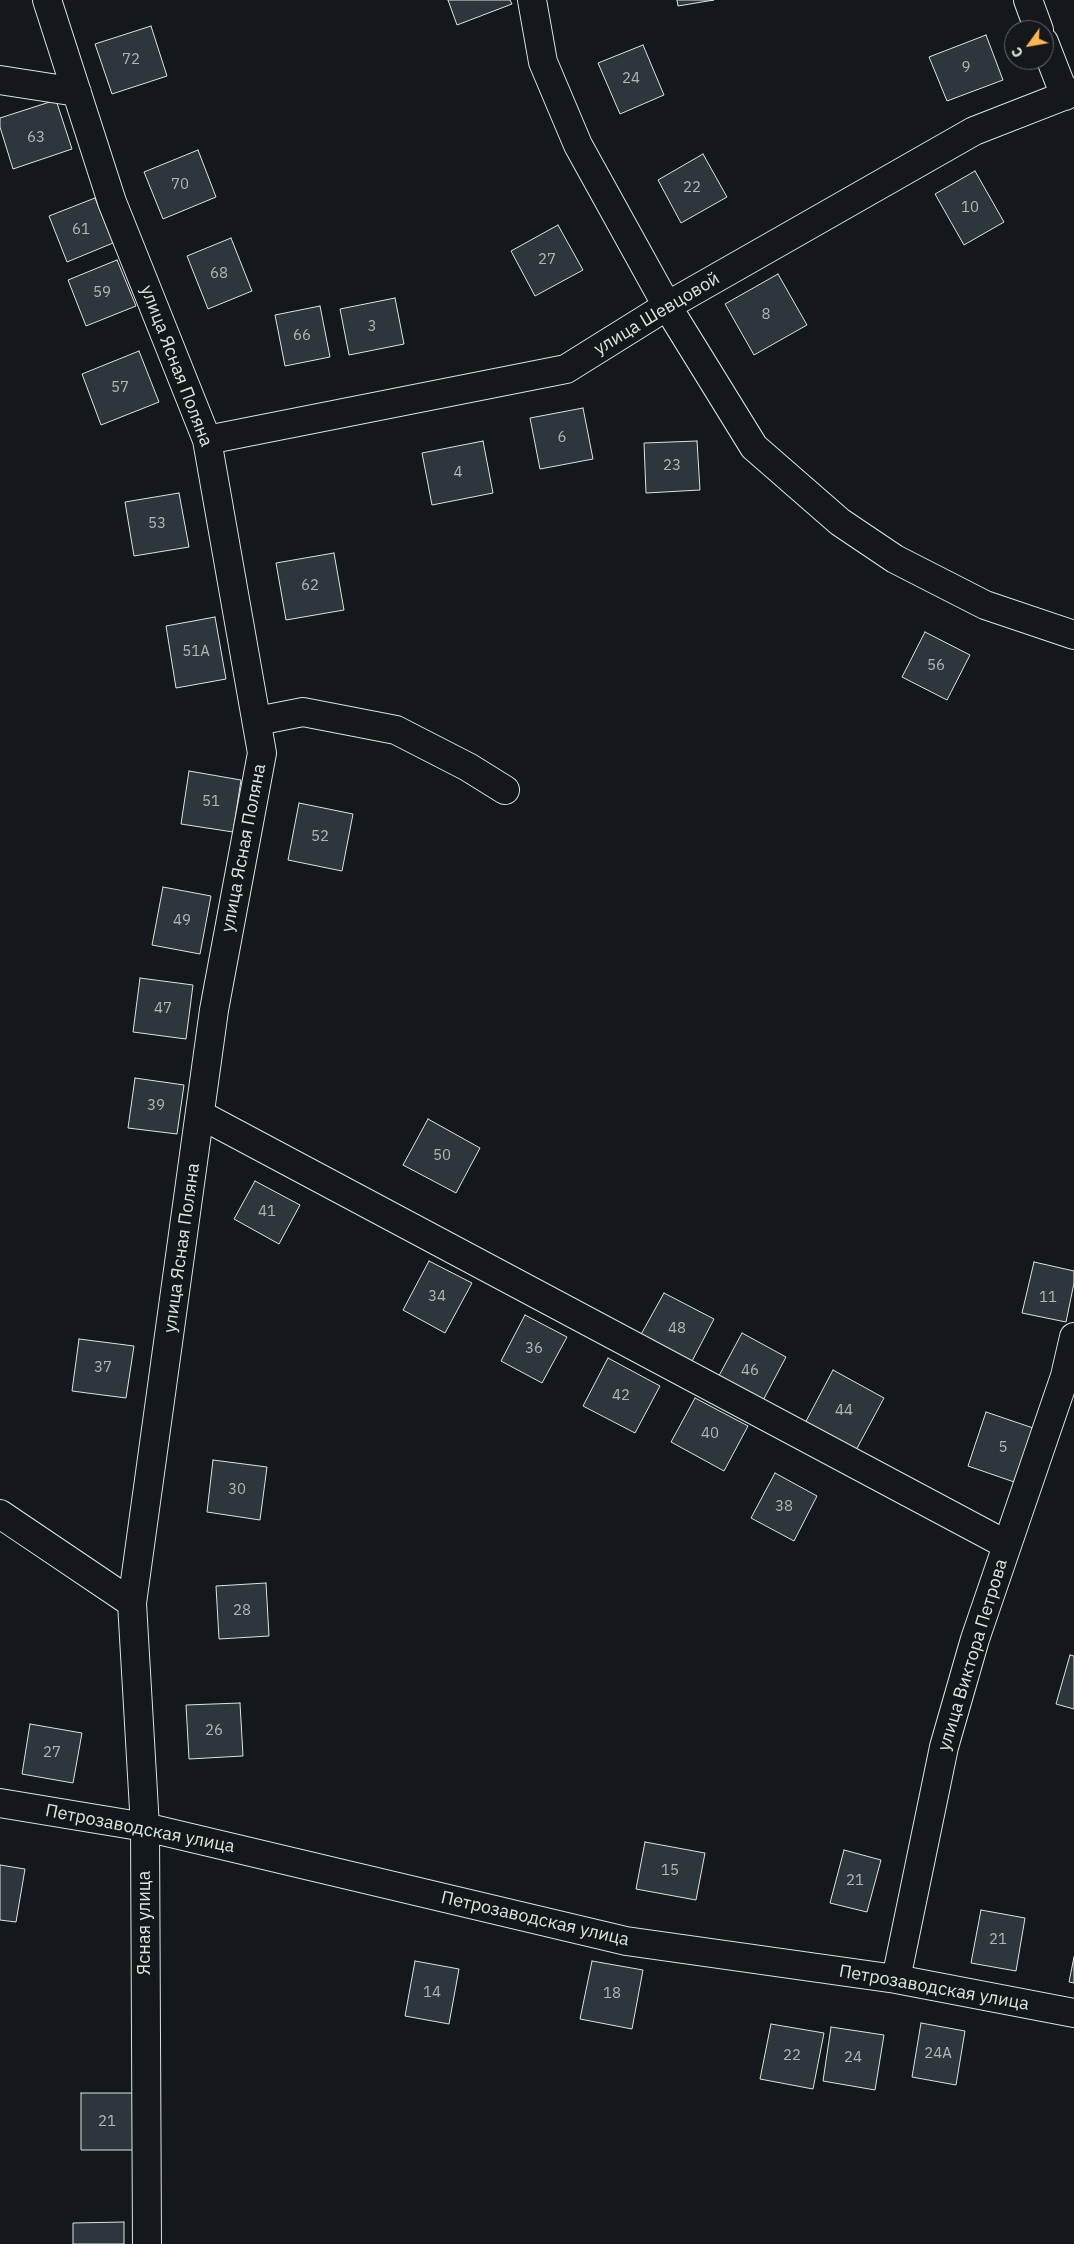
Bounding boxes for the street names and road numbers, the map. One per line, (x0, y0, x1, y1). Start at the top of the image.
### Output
street label: улица Шевцовой (590, 268, 724, 360)
street label: улица Ясная Поляна (135, 282, 217, 450)
street label: улица Ясная Поляна (217, 762, 271, 934)
street label: улица Ясная Поляна (159, 1162, 205, 1334)
street label: улица Виктора Петрова (933, 1556, 1013, 1754)
street label: Петрозаводская улица (43, 1800, 237, 1858)
street label: Ясная улица (134, 1871, 156, 1975)
street label: Петрозаводская улица (439, 1887, 631, 1951)
street label: Петрозаводская улица (837, 1961, 1031, 2015)

